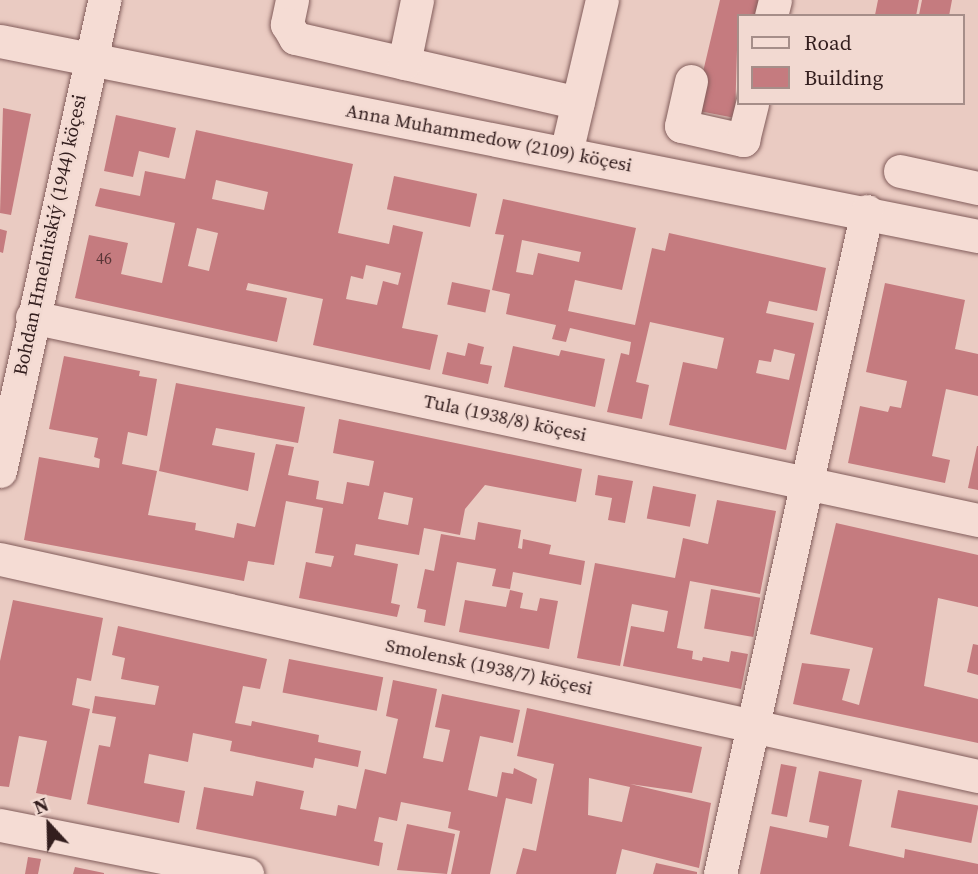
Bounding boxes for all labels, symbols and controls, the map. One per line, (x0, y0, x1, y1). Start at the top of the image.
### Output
legend (736, 14, 964, 105)
text: Road (804, 28, 852, 57)
text: Building (804, 63, 883, 92)
street label: Bohdan Hmelnitskiý (1944) köçesi (9, 92, 91, 378)
street label: Anna Muhammedow (2109) köçesi (344, 99, 634, 177)
house number: 46 (96, 248, 112, 268)
street label: Tula (1938/8) köçesi (421, 390, 589, 446)
street label: Smolensk (1938/7) köçesi (383, 634, 595, 700)
north arrow (14, 790, 84, 860)
text: N (30, 791, 52, 820)

